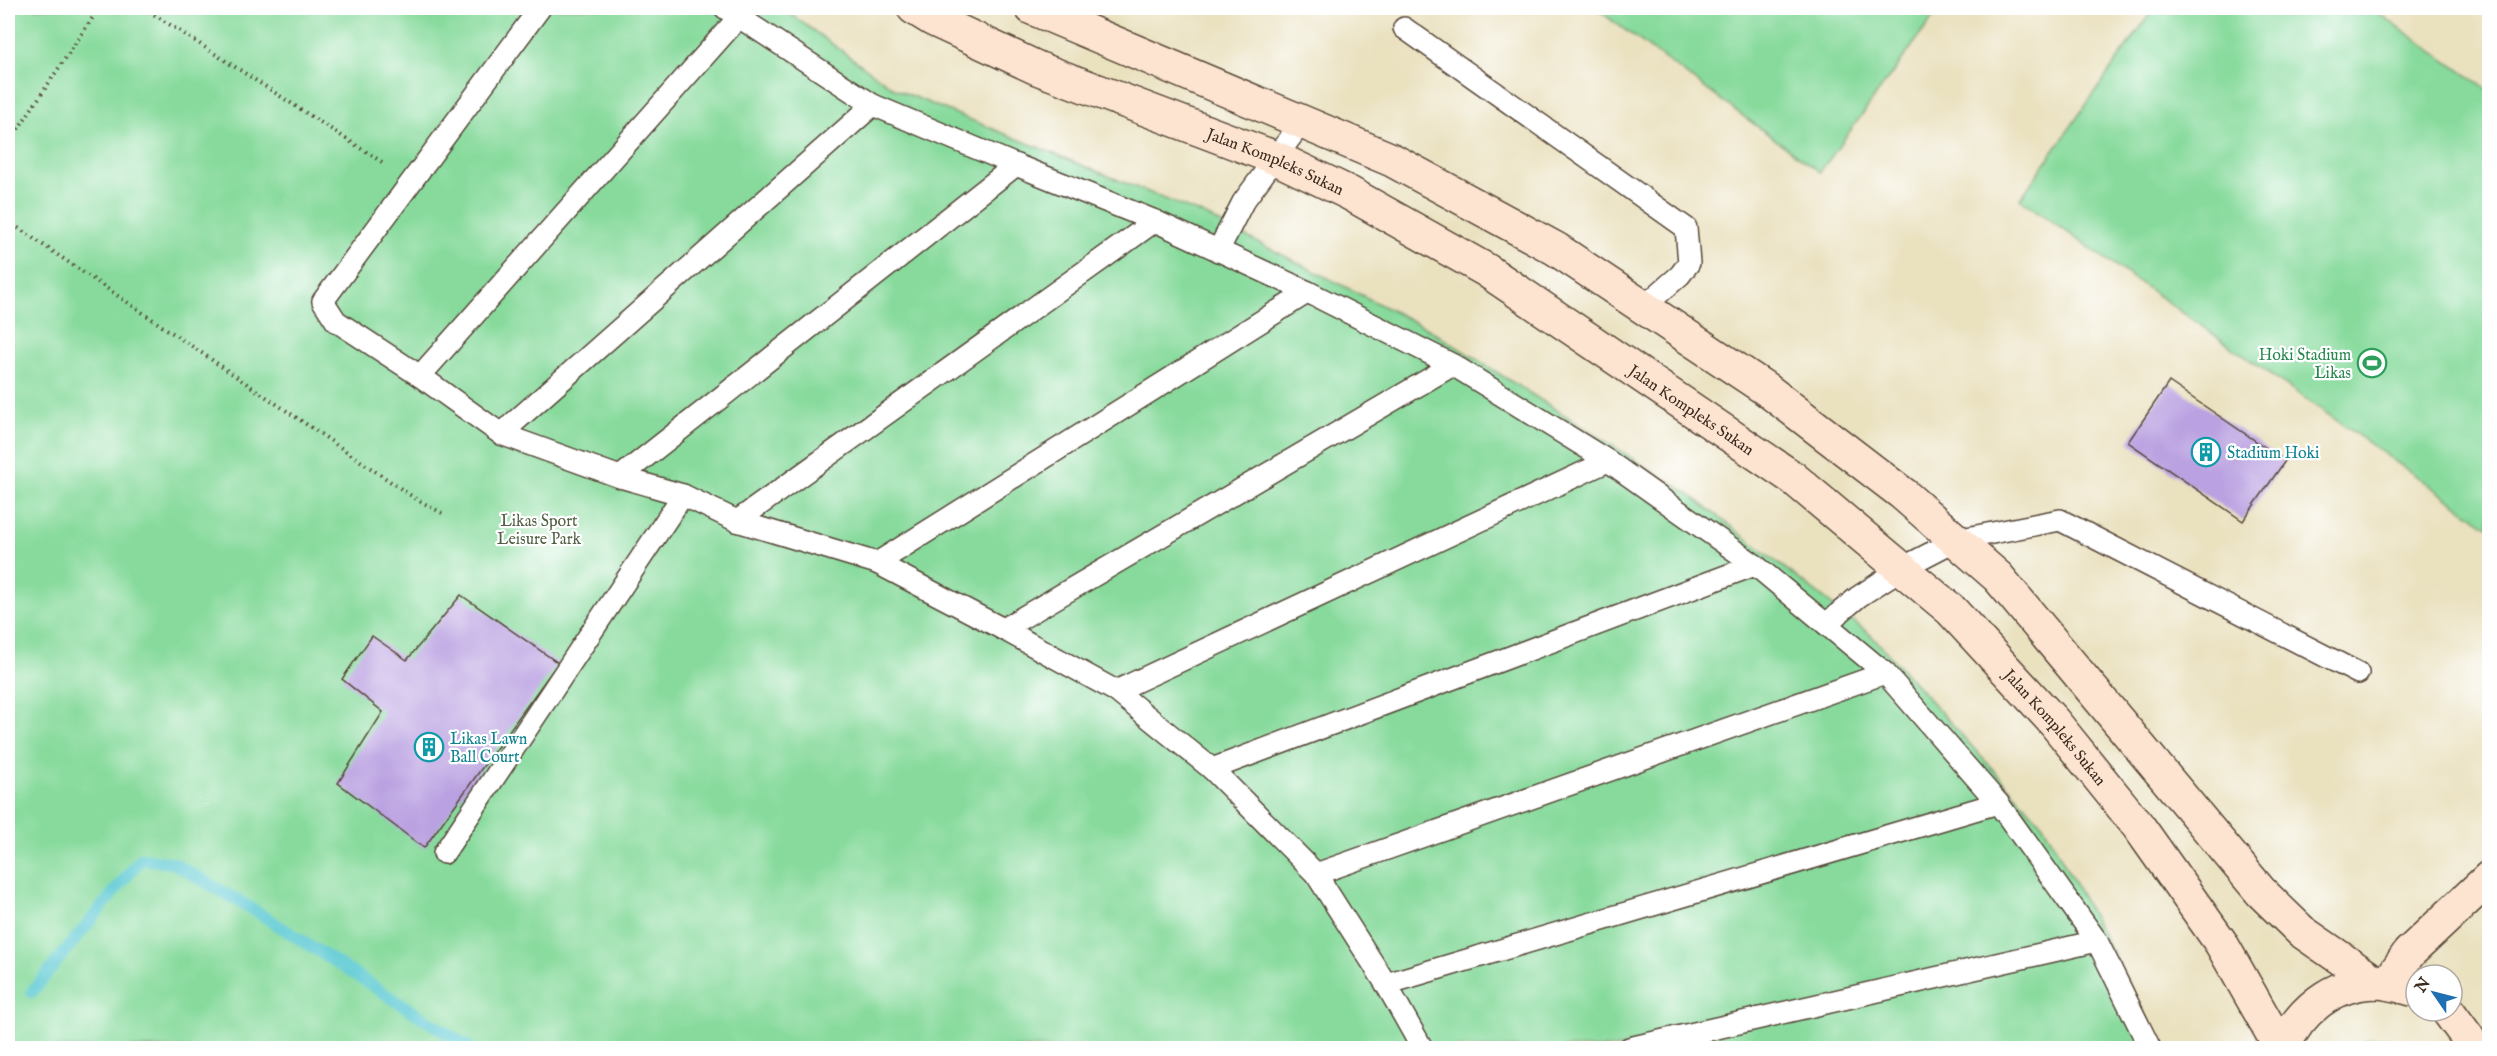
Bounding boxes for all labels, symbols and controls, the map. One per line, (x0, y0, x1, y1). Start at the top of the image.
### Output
street label: Jalan Kompleks Sukan (1201, 124, 1347, 201)
place label: Hoki Stadium Likas (2259, 346, 2351, 384)
sports icon: Hoki Stadium Likas (2356, 347, 2388, 379)
street label: Jalan Kompleks Sukan (1622, 360, 1758, 461)
building icon: Stadium Hoki (2190, 436, 2222, 468)
place label: Stadium Hoki (2227, 444, 2319, 464)
park label: Likas Sport Leisure Park (497, 512, 582, 550)
street label: Jalan Kompleks Sukan (1997, 664, 2110, 791)
place label: Likas Lawn Ball Court (450, 730, 528, 768)
building icon: Likas Lawn Ball Court (413, 731, 445, 763)
north arrow (2404, 963, 2464, 1023)
text: N (2411, 974, 2436, 998)

